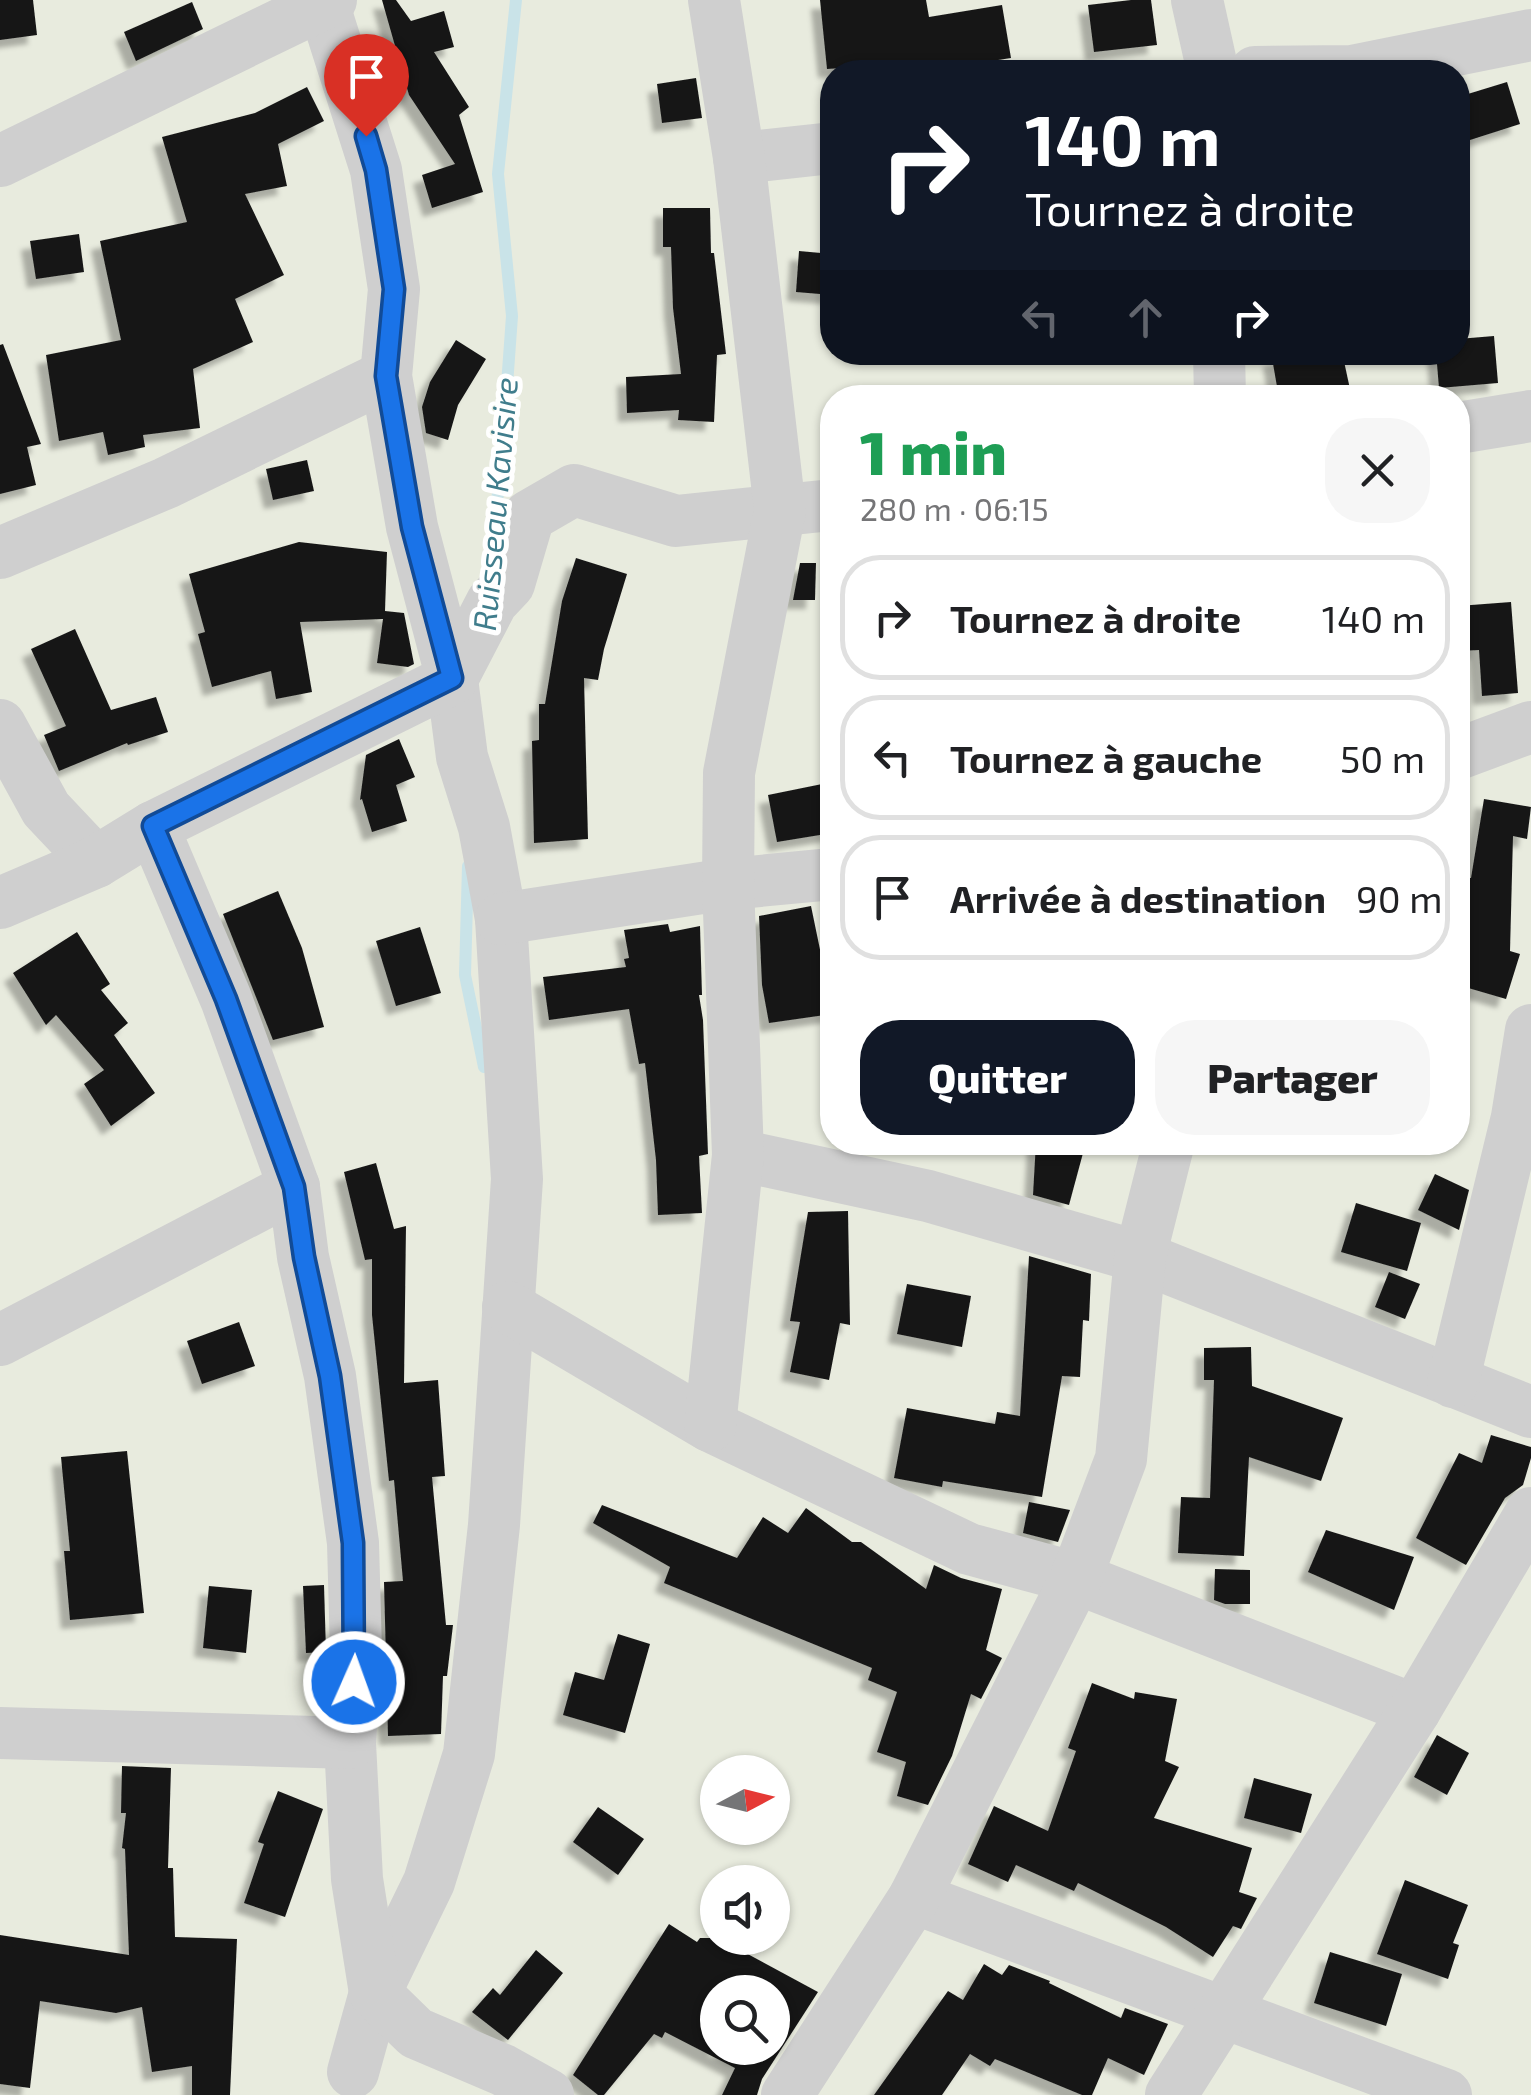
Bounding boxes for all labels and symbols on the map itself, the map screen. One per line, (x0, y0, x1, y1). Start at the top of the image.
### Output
pin (324, 34, 409, 137)
water label: Ruisseau Kavisire (464, 375, 524, 632)
position arrow (302, 1630, 406, 1734)
north arrow (700, 1755, 790, 1845)

